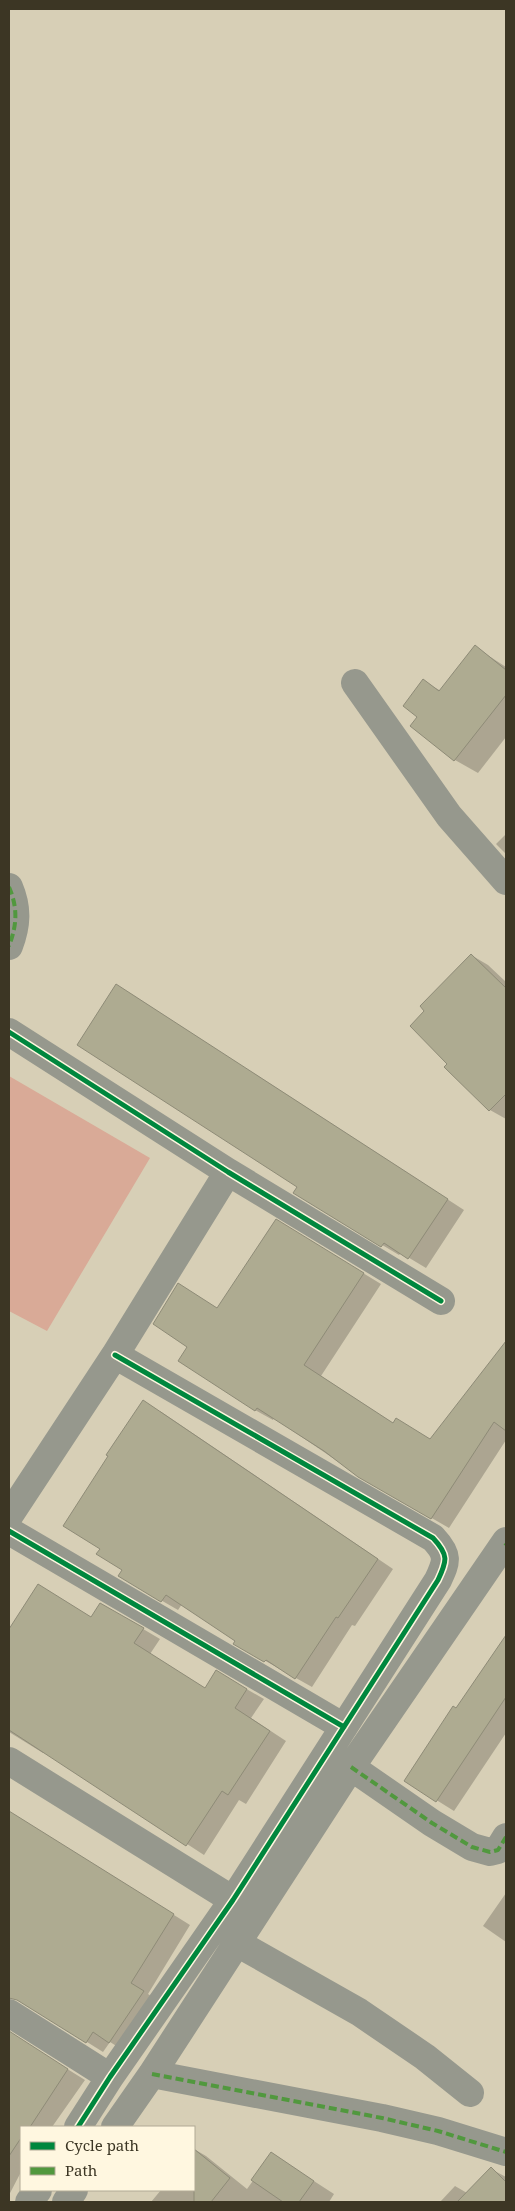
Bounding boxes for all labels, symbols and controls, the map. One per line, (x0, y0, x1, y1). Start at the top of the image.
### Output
legend (20, 2126, 195, 2191)
text: Cycle path (65, 2135, 140, 2155)
text: Path (65, 2160, 98, 2180)

